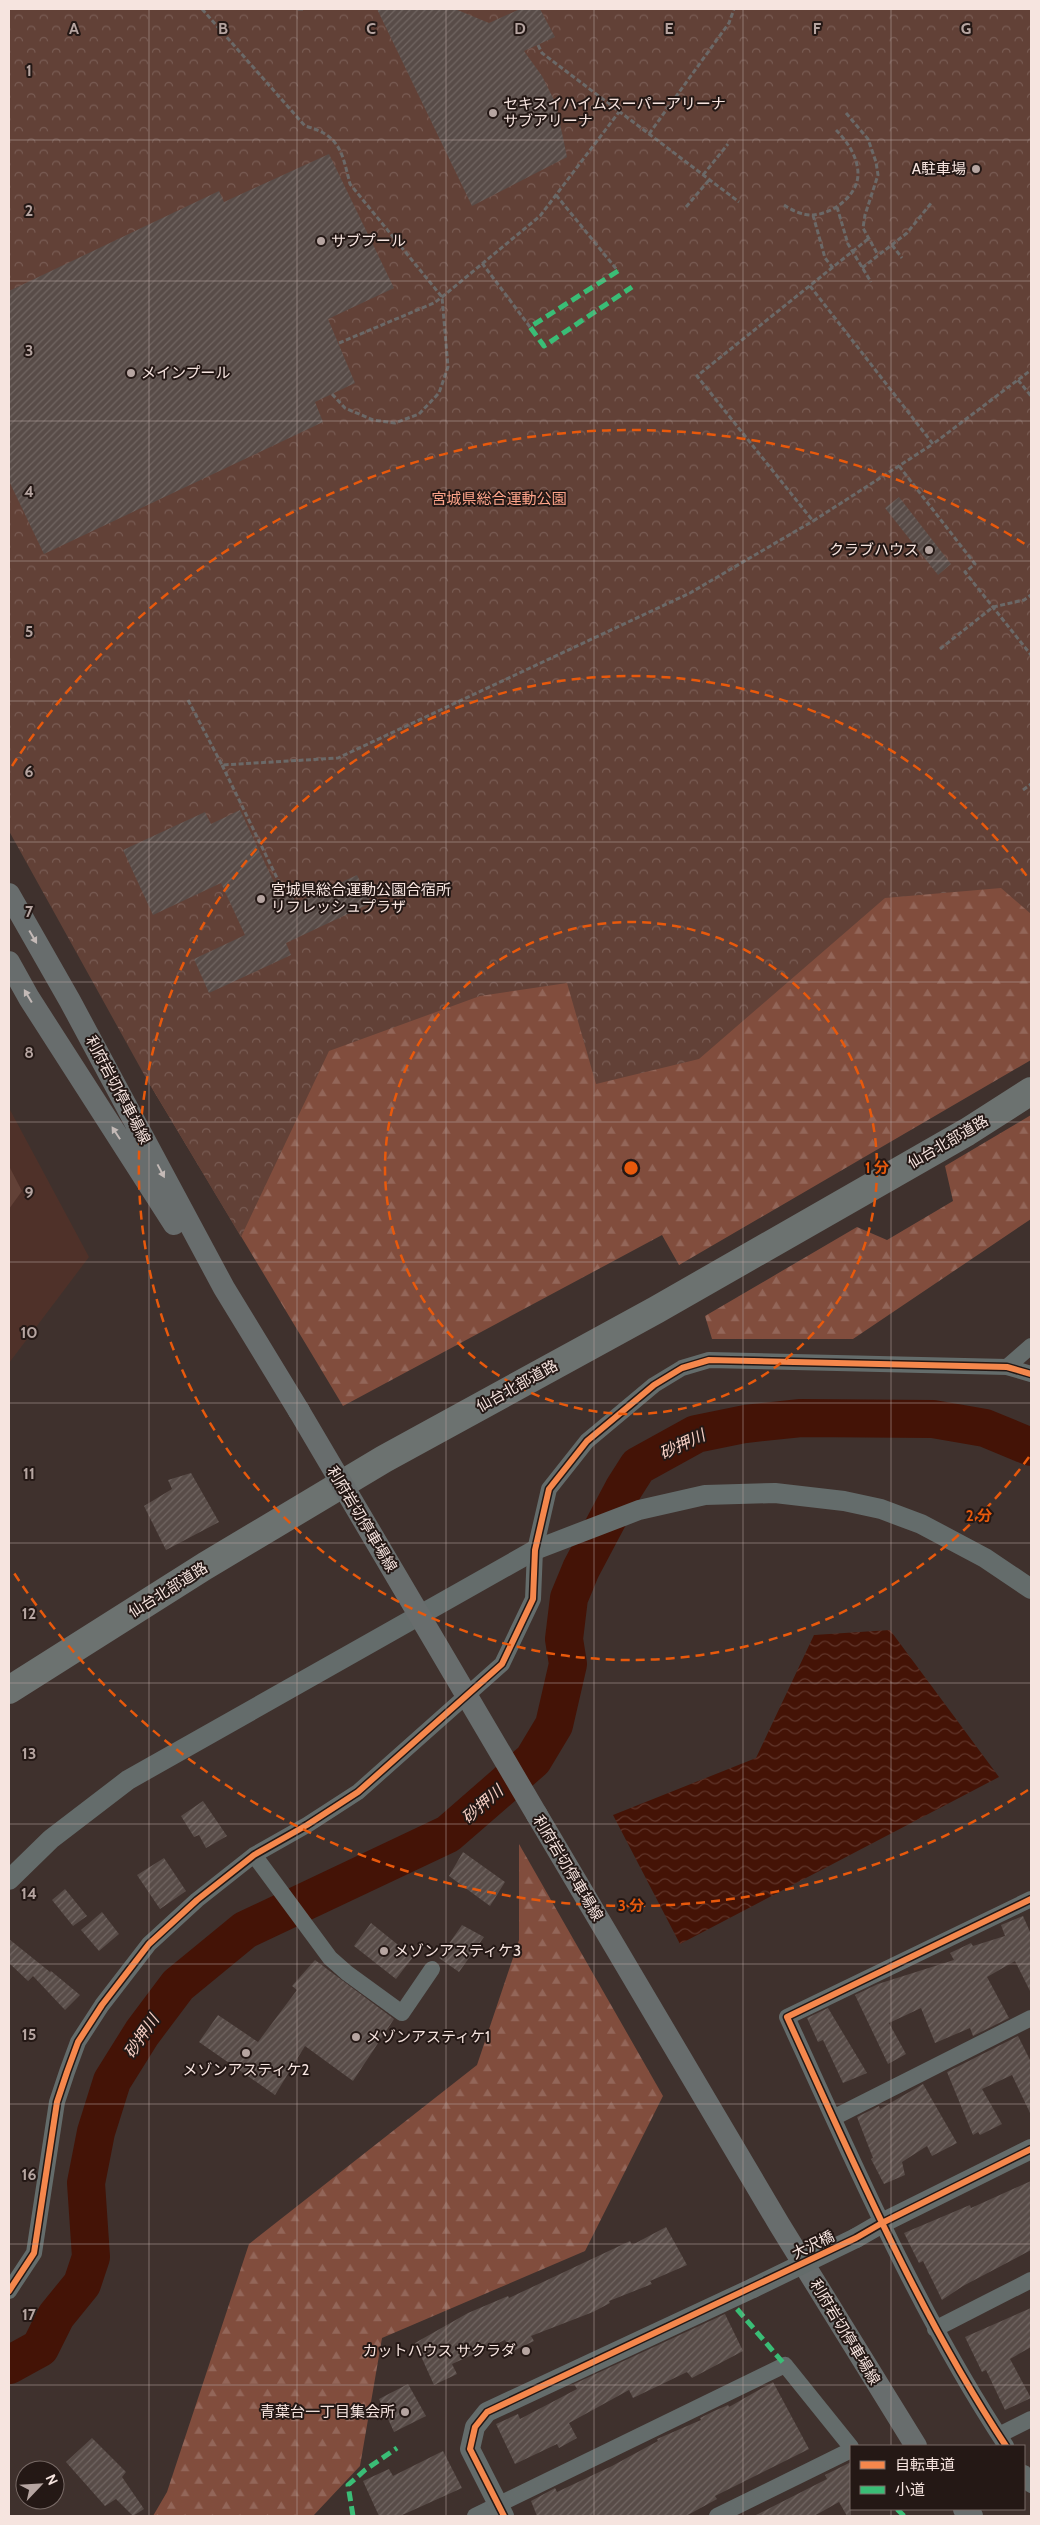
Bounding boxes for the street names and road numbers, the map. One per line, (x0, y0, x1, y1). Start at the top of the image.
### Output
street label: 利府岩切停車場線 (82, 1033, 154, 1147)
street label: 仙台北部道路 (905, 1112, 991, 1172)
street label: 仙台北部道路 (473, 1356, 561, 1416)
street label: 利府岩切停車場線 (323, 1463, 401, 1575)
street label: 仙台北部道路 (125, 1559, 211, 1621)
street label: 利府岩切停車場線 (529, 1812, 607, 1924)
street label: 大沢橋 (789, 2227, 837, 2263)
street label: 利府岩切停車場線 (806, 2276, 884, 2388)

